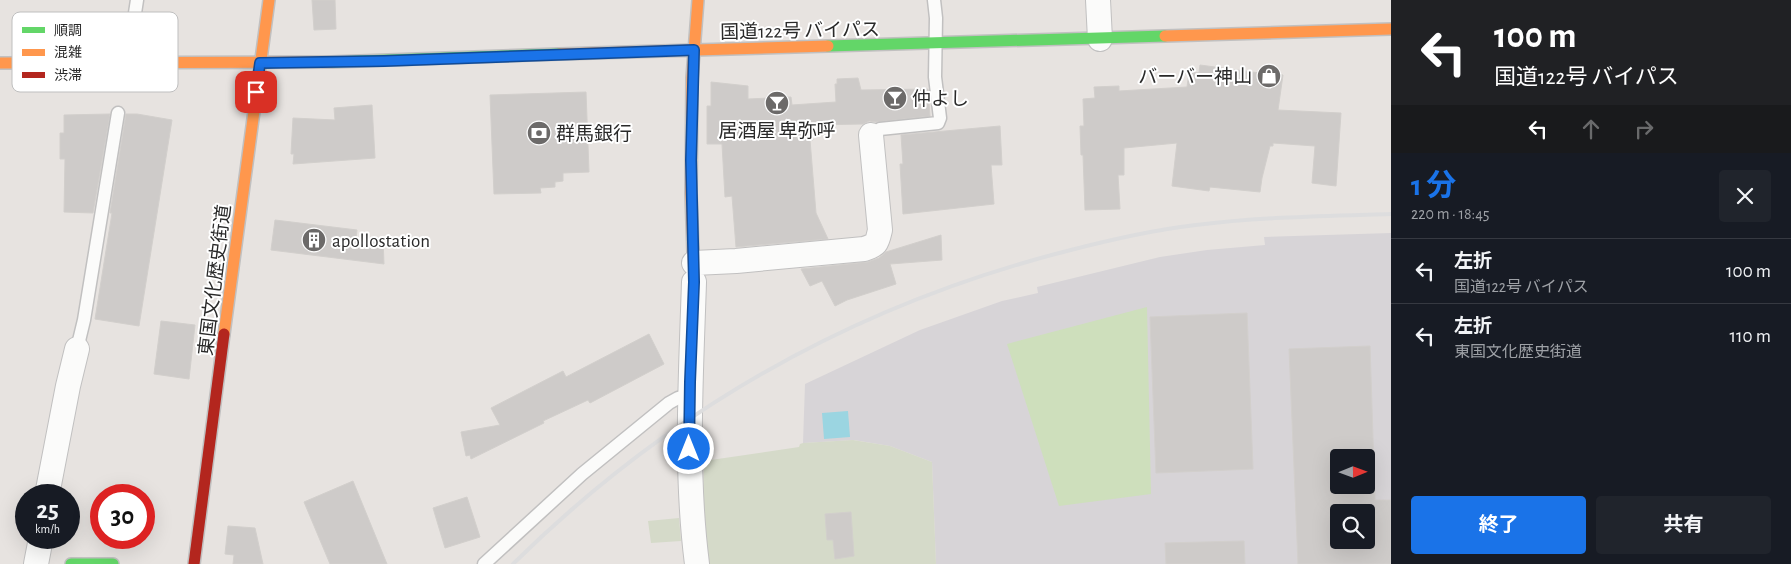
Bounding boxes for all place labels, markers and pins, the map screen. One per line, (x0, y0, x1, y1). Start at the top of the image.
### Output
shop icon: バーバー神山 (1256, 63, 1282, 89)
place label: バーバー神山 (1138, 66, 1252, 87)
pin (235, 71, 277, 113)
bar icon: 仲よし (882, 85, 908, 111)
place label: 仲よし (912, 89, 969, 109)
bar icon: 居酒屋 卑弥呼 (764, 90, 790, 116)
bank icon: 群馬銀行 (526, 120, 552, 146)
place label: 居酒屋 卑弥呼 (718, 120, 836, 141)
place label: 群馬銀行 (556, 123, 632, 144)
building icon: apollostation (301, 227, 327, 253)
place label: apollostation (332, 232, 430, 251)

